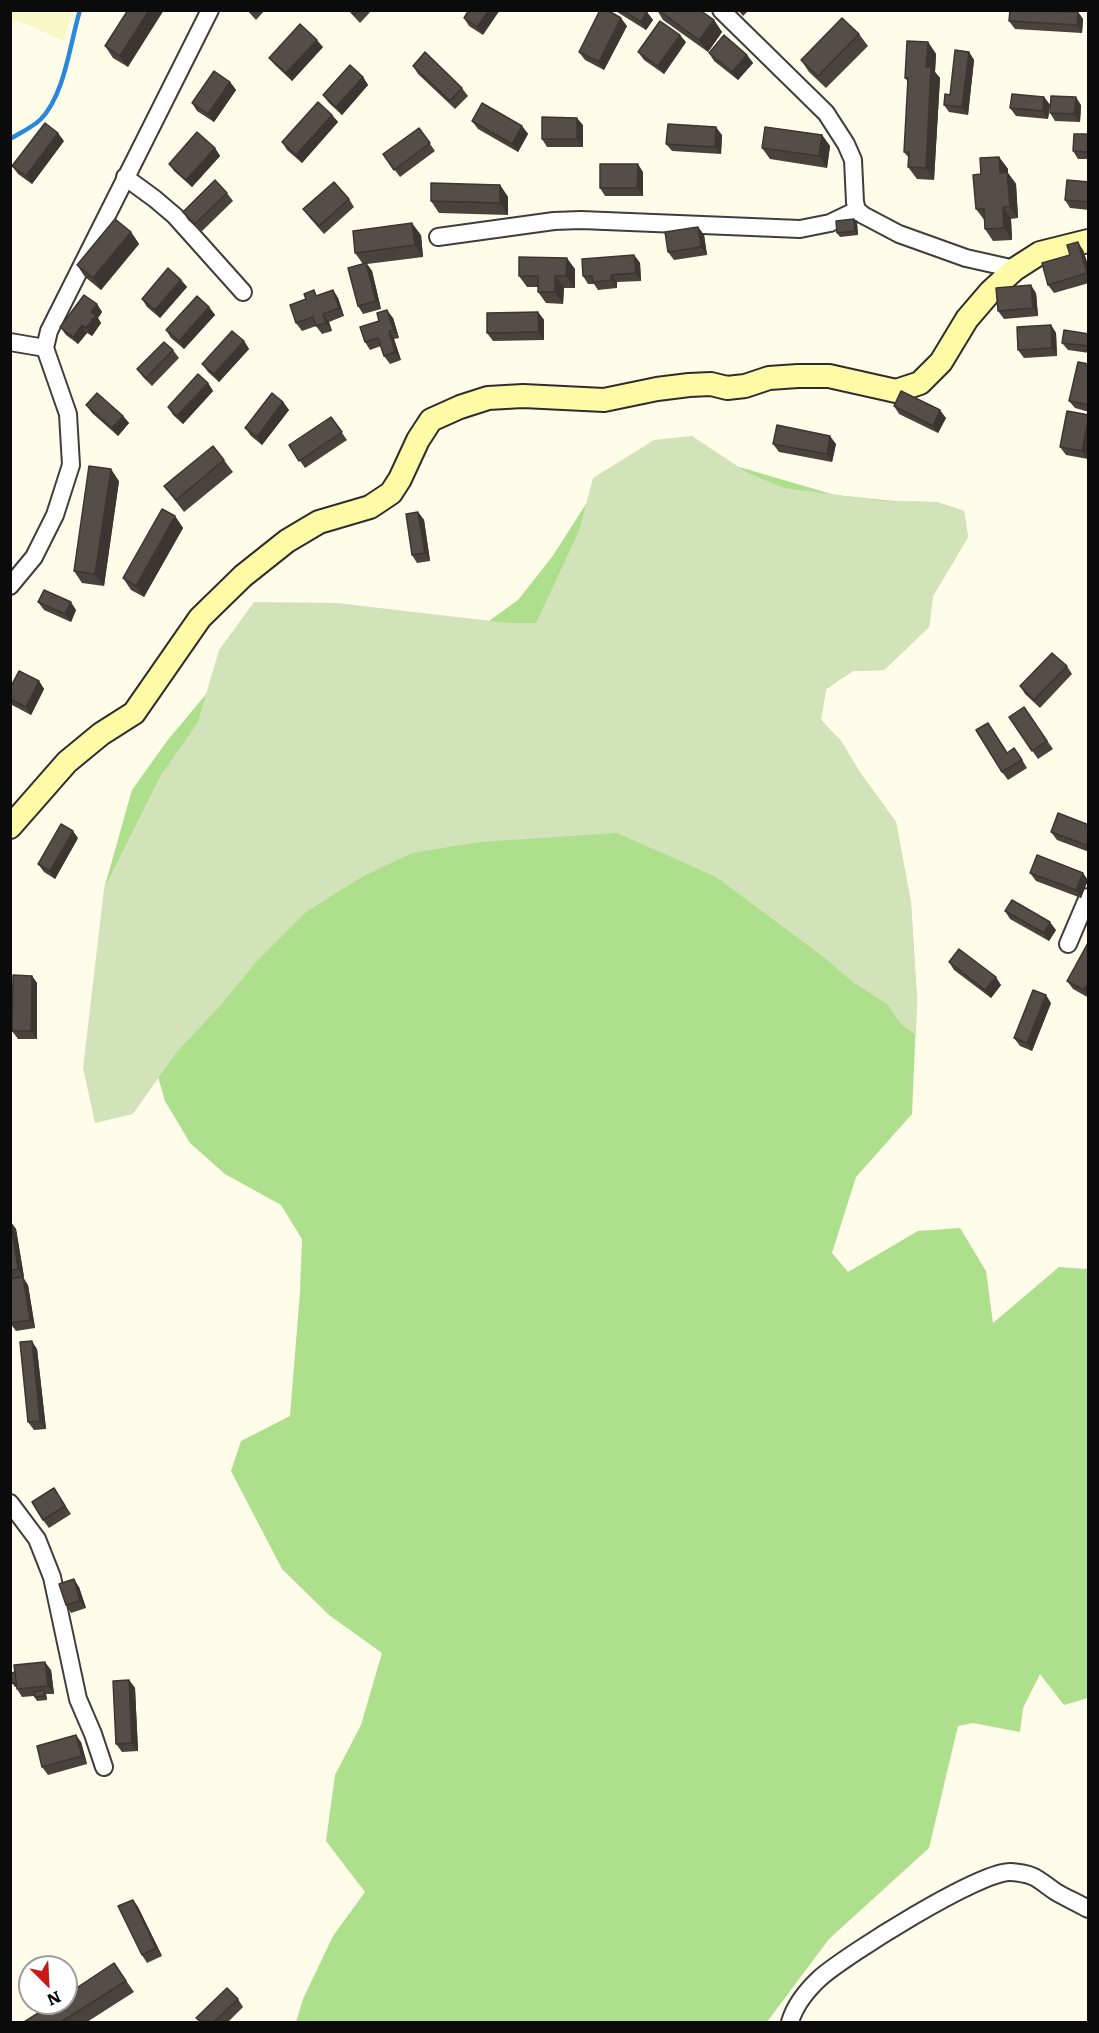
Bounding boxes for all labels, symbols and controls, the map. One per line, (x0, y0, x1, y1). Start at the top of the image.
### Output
north arrow (18, 1955, 78, 2015)
text: N (43, 1986, 66, 2013)

